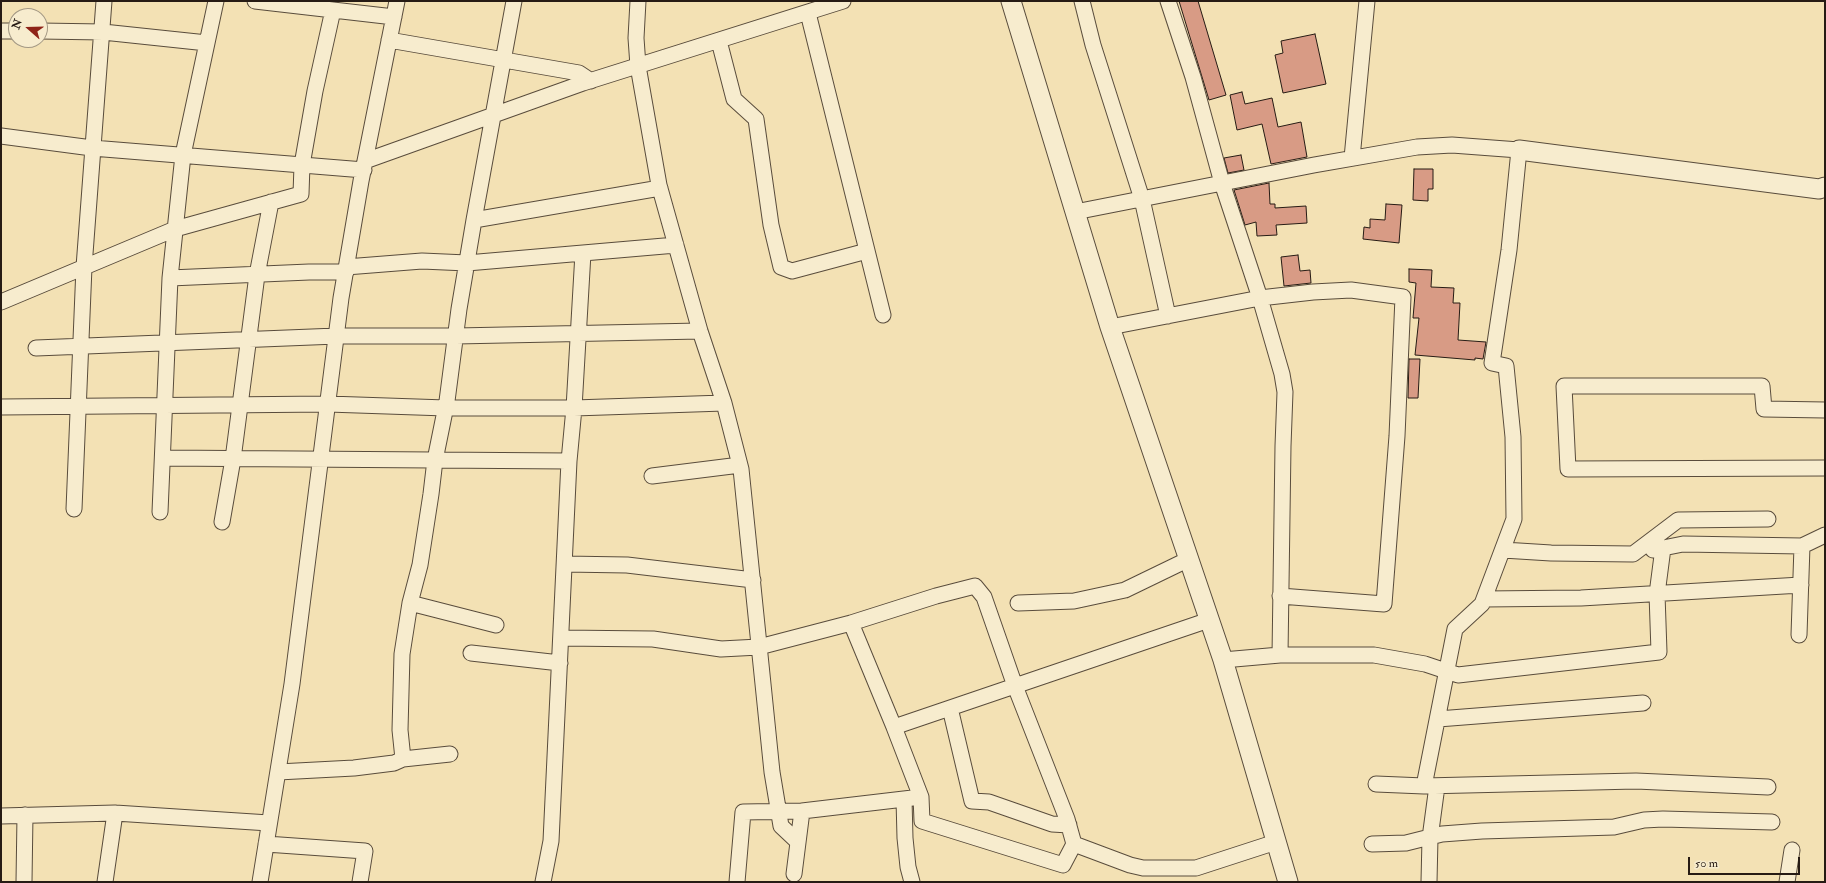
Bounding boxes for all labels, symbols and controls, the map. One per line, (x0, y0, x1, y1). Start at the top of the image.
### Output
north arrow (8, 8, 48, 48)
text: N (9, 17, 25, 31)
scale bar (1690, 849, 1802, 875)
text: 50 m (1695, 856, 1718, 871)

